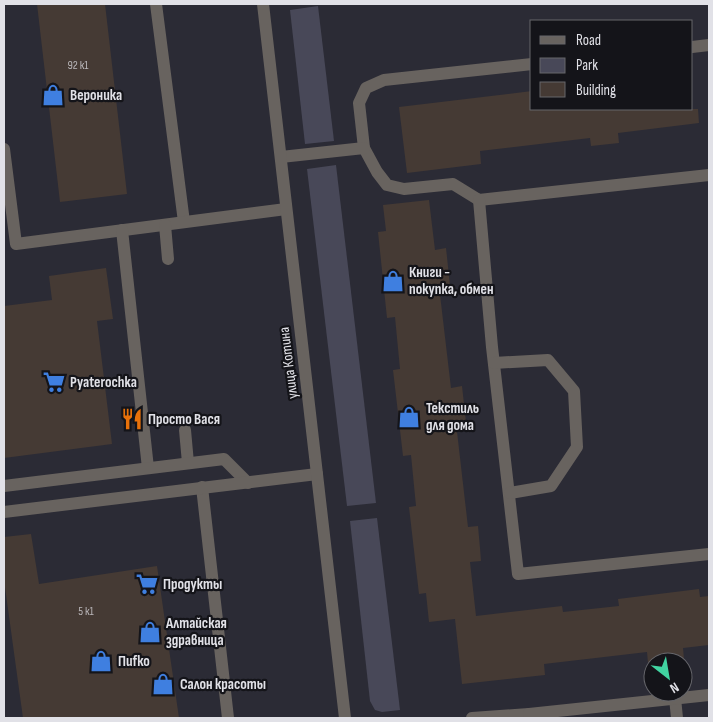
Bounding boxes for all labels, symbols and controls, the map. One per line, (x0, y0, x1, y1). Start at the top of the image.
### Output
legend (530, 20, 693, 110)
text: Road (576, 31, 601, 50)
text: Park (576, 56, 598, 75)
house number: 92 к1 (68, 58, 89, 73)
text: Building (576, 81, 616, 100)
shop icon: Вероника (40, 82, 66, 108)
place label: Вероника (70, 86, 122, 105)
place label: Книги - покупка, обмен (409, 263, 493, 299)
shop icon: Книги - покупка, обмен (380, 268, 406, 294)
street label: улица Котина (275, 326, 302, 400)
supermarket icon: Pyaterochka (41, 369, 67, 395)
place label: Pyaterochka (70, 373, 137, 392)
place label: Текстиль для дома (426, 399, 479, 435)
shop icon: Текстиль для дома (396, 404, 422, 430)
restaurant icon: Просто Вася (119, 406, 145, 432)
place label: Просто Вася (148, 410, 220, 429)
supermarket icon: Продукты (134, 571, 160, 597)
place label: Продукты (163, 575, 222, 594)
house number: 5 к1 (78, 604, 95, 619)
place label: Алтайская здравница (165, 614, 227, 650)
shop icon: Алтайская здравница (137, 619, 163, 645)
shop icon: Пиfко (88, 648, 114, 674)
place label: Пиfко (118, 652, 150, 671)
north arrow (643, 652, 693, 702)
shop icon: Салон красоты (150, 671, 176, 697)
place label: Салон красоты (180, 675, 266, 694)
text: N (667, 679, 682, 697)

